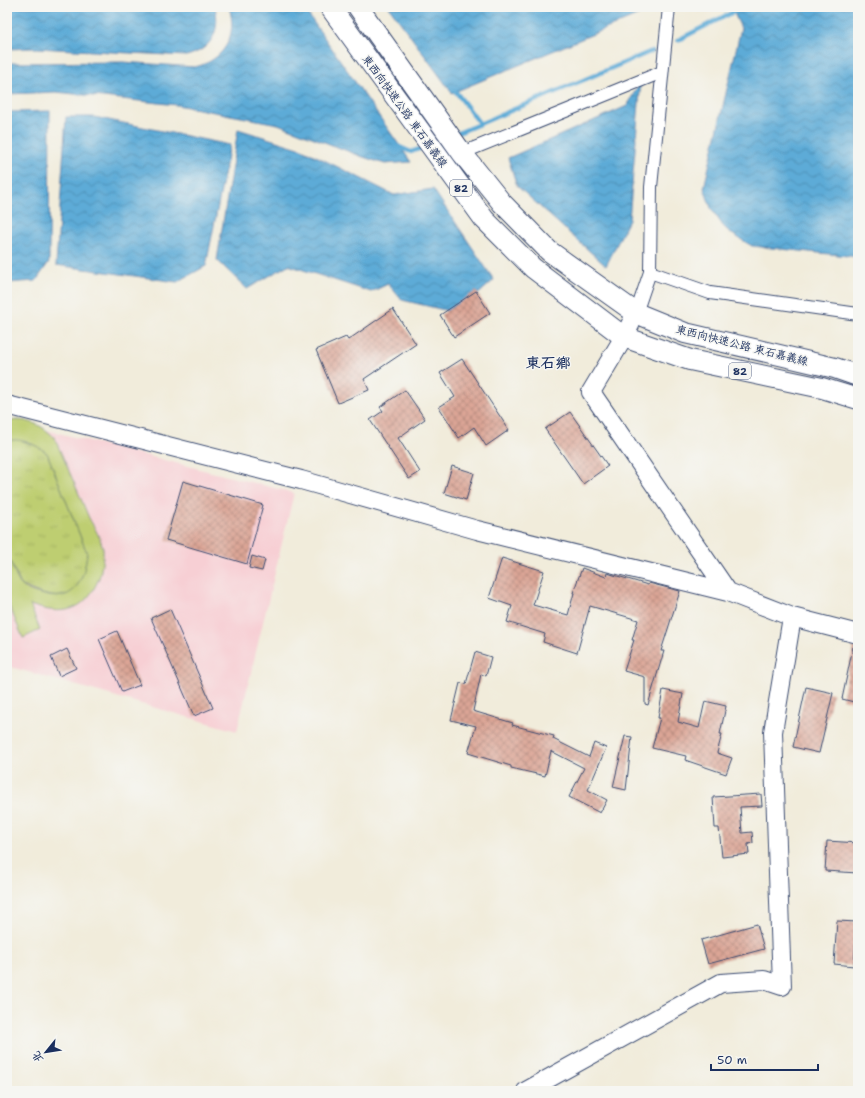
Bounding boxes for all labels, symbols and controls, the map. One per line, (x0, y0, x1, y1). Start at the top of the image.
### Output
street label: 東西向快速公路 東石嘉義線 (359, 52, 451, 171)
road number: 82 (450, 180, 472, 196)
street label: 東西向快速公路 東石嘉義線 (674, 322, 810, 369)
district label: 東石鄉 (525, 353, 571, 373)
road number: 82 (729, 363, 751, 379)
north arrow (26, 1032, 66, 1072)
scale bar (711, 1046, 818, 1072)
text: 北 (29, 1048, 47, 1065)
text: 50 m (717, 1052, 747, 1068)

